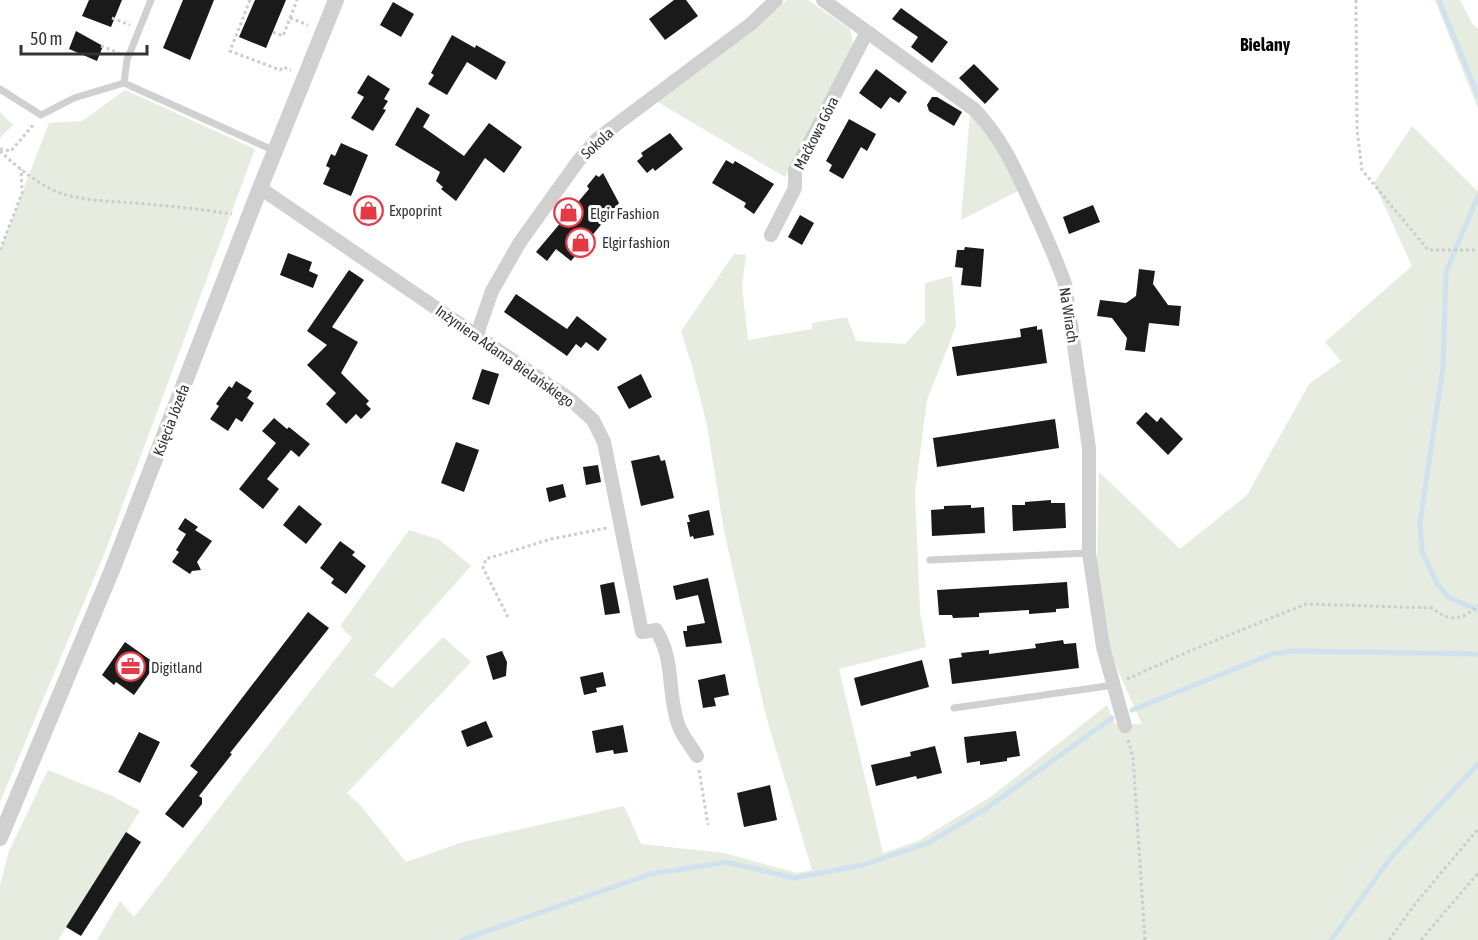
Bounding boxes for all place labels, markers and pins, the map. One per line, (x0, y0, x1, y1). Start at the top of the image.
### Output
shop icon: Expoprint (352, 194, 384, 226)
shop icon: Elgir Fashion (553, 197, 585, 229)
place label: Expoprint (389, 202, 442, 219)
place label: Elgir Fashion (590, 205, 660, 222)
shop icon: Elgir fashion (565, 226, 597, 258)
place label: Elgir fashion (602, 234, 670, 251)
office icon: Digitland (114, 651, 146, 683)
place label: Digitland (151, 659, 202, 676)

